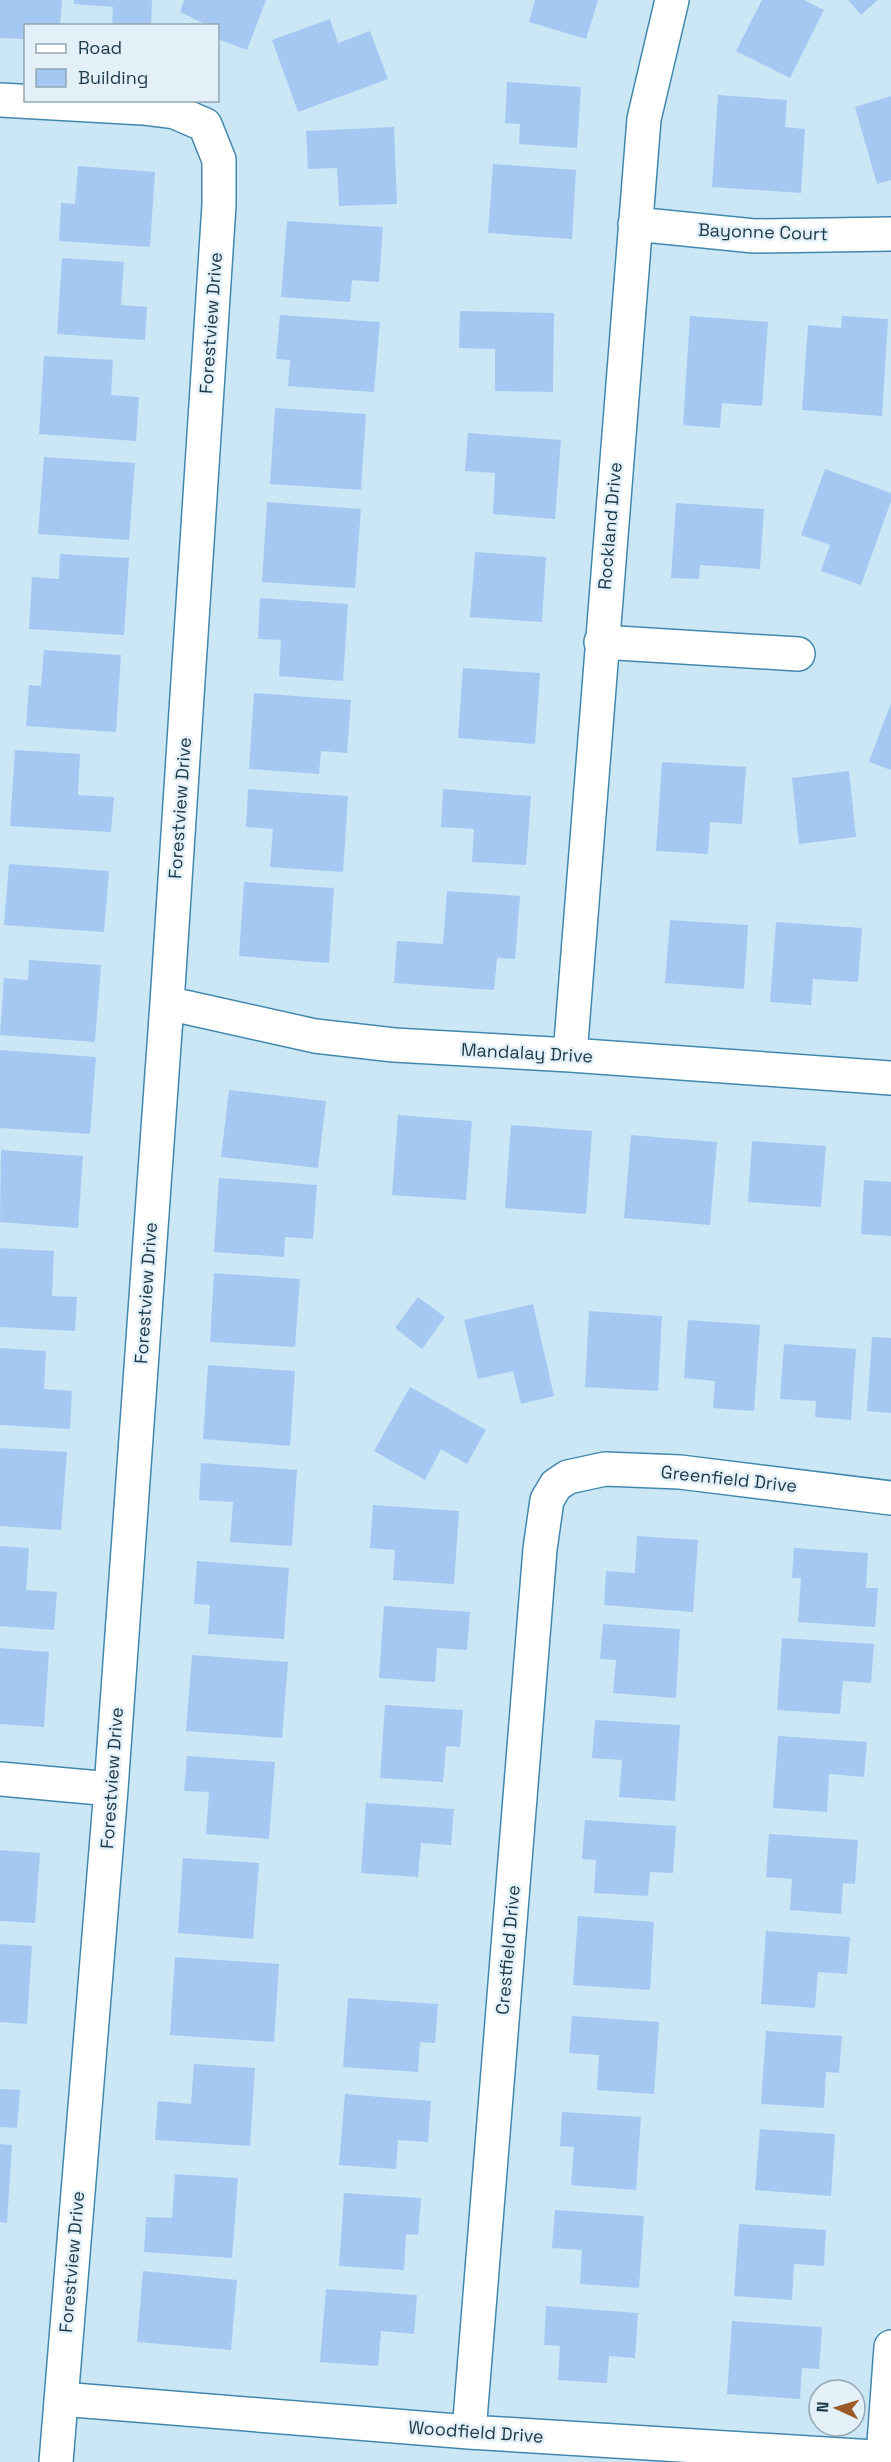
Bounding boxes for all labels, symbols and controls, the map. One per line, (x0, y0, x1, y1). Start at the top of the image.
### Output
legend (24, 24, 219, 102)
text: Road (78, 36, 122, 59)
text: Building (78, 66, 148, 89)
street label: Bayonne Court (698, 218, 829, 245)
street label: Forestview Drive (194, 251, 227, 395)
street label: Rockland Drive (592, 461, 627, 591)
street label: Forestview Drive (163, 736, 196, 880)
street label: Mandalay Drive (460, 1038, 594, 1067)
street label: Forestview Drive (129, 1221, 162, 1365)
street label: Greenfield Drive (660, 1460, 798, 1497)
street label: Forestview Drive (95, 1706, 128, 1850)
street label: Crestfield Drive (490, 1884, 525, 2016)
street label: Forestview Drive (54, 2190, 89, 2334)
north arrow (807, 2378, 867, 2438)
text: N (812, 2401, 833, 2413)
street label: Woodfield Drive (408, 2415, 545, 2448)

